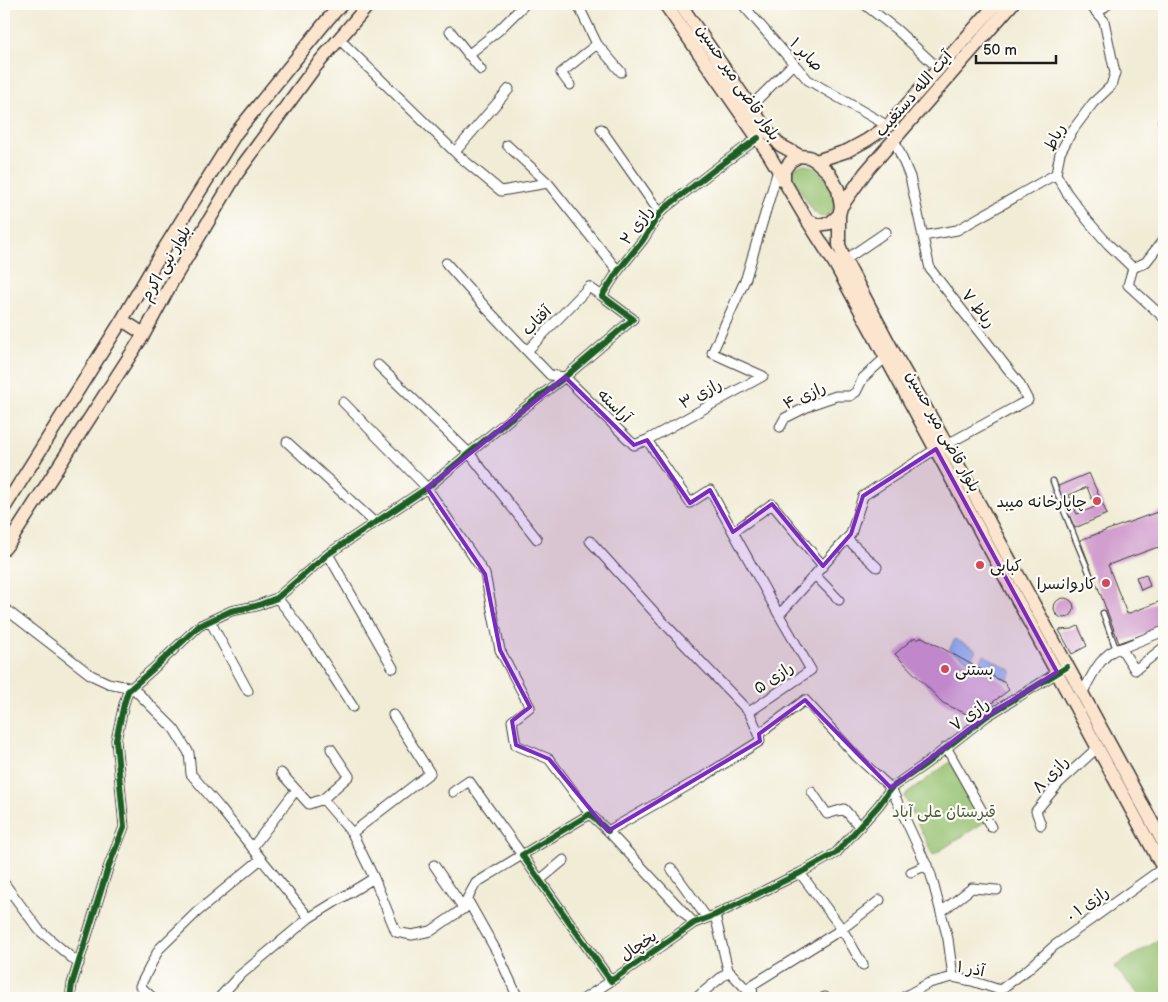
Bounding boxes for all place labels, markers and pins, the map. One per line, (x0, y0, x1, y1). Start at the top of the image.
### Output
place label: چاپارخانه میبد (996, 493, 1087, 512)
marker: چاپارخانه میبد (1091, 495, 1103, 507)
place label: کبابی (990, 557, 1022, 576)
marker: کبابی (974, 559, 986, 571)
place label: کاروانسرا (1037, 575, 1096, 594)
marker: کاروانسرا (1100, 577, 1112, 589)
place label: بستنی (955, 661, 994, 680)
marker: بستنی (939, 663, 951, 675)

